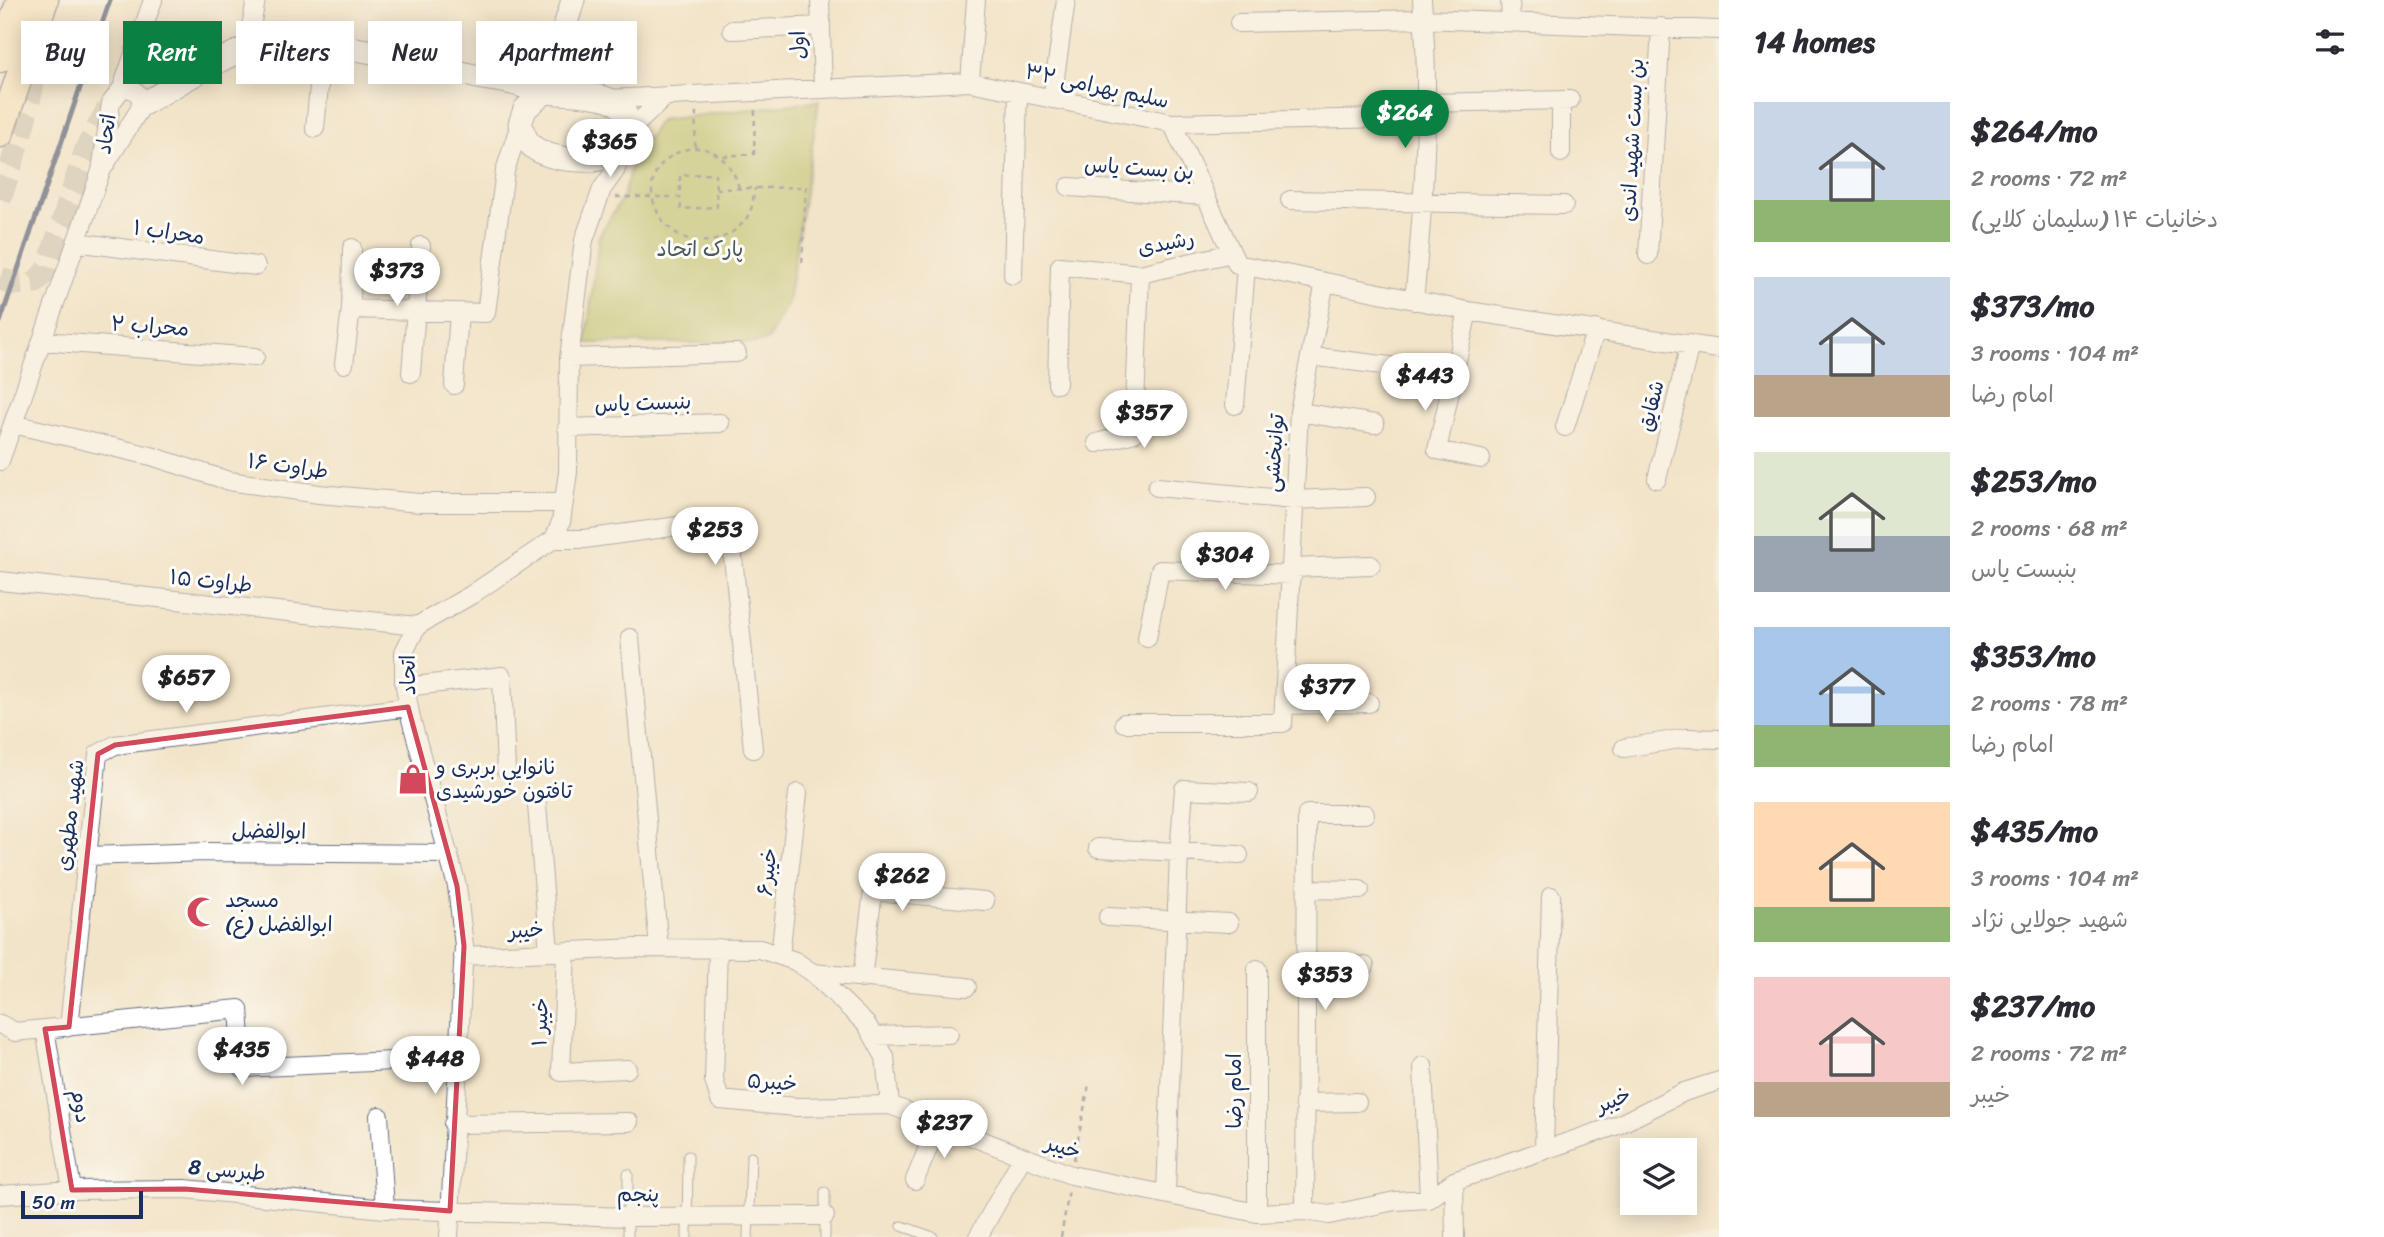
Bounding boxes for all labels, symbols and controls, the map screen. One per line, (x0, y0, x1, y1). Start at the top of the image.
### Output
text: 14 homes (1754, 15, 1875, 69)
chip: Buy (21, 21, 109, 84)
chip: Rent (123, 21, 222, 84)
chip: Filters (236, 21, 354, 84)
chip: New (368, 21, 462, 84)
chip: Apartment (476, 21, 637, 84)
icon: filters (2311, 23, 2349, 61)
street label: اول (779, 30, 817, 60)
street label: سلیم بهرامی ۳۲ (1021, 52, 1173, 120)
street label: بن بست شهید اندی (1609, 57, 1655, 223)
pin: $264 (1364, 90, 1446, 150)
text: $264 (1377, 92, 1433, 133)
text: $264/mo (1971, 104, 2097, 158)
street label: اتحاد (84, 111, 128, 157)
pin: $365 (569, 120, 651, 179)
text: $365 (582, 121, 638, 162)
icon: home (1810, 130, 1894, 214)
street label: بن بست یاس (1083, 145, 1195, 191)
text: 2 rooms · 72 m² (1971, 158, 2127, 199)
text: دخانیات ۱۴ (سلیمان کلایی) (1971, 199, 2218, 240)
street label: محراب ۱ (131, 208, 207, 256)
street label: رشیدی (1134, 219, 1198, 267)
park label: پارک اتحاد (657, 230, 743, 268)
pin: $373 (356, 248, 438, 308)
text: $373 (370, 250, 424, 291)
text: $373/mo (1971, 279, 2094, 333)
street label: محراب ۲ (110, 304, 190, 348)
icon: home (1810, 305, 1894, 389)
text: 3 rooms · 104 m² (1971, 333, 2139, 374)
pin: $443 (1384, 354, 1466, 413)
text: $443 (1397, 355, 1453, 396)
text: امام رضا (1971, 374, 2054, 415)
street label: شقایق (1626, 376, 1676, 436)
street label: بنبست یاس (594, 382, 692, 424)
pin: $357 (1103, 391, 1185, 450)
text: $357 (1116, 392, 1172, 433)
street label: توانبخشی (1252, 411, 1296, 494)
street label: طراوت ۱۶ (245, 442, 331, 490)
text: $253/mo (1971, 454, 2096, 508)
icon: home (1810, 480, 1894, 564)
pin: $253 (674, 508, 756, 567)
text: 2 rooms · 68 m² (1971, 508, 2128, 549)
text: $253 (687, 509, 743, 550)
pin: $304 (1184, 532, 1266, 592)
text: $304 (1196, 534, 1254, 575)
text: بنبست یاس (1971, 549, 2077, 590)
street label: طراوت ۱۵ (168, 558, 254, 604)
text: $353/mo (1971, 629, 2096, 683)
street label: اتحاد (389, 654, 427, 696)
icon: home (1810, 655, 1894, 739)
pin: $657 (145, 656, 227, 715)
text: $657 (158, 657, 214, 698)
pin: $377 (1286, 664, 1368, 724)
text: $377 (1300, 666, 1354, 707)
text: 2 rooms · 78 m² (1971, 683, 2128, 724)
text: امام رضا (1971, 724, 2054, 765)
place label: نانوایی بربری و تافتون خورشیدی (434, 748, 573, 810)
street label: شهید مطهری (44, 757, 96, 873)
shop icon: نانوایی بربری و تافتون خورشیدی (396, 762, 430, 796)
text: $435/mo (1971, 804, 2098, 858)
street label: ابوالفضل (231, 811, 307, 851)
icon: home (1810, 830, 1894, 914)
street label: خیبر۶ (746, 846, 788, 898)
pin: $262 (861, 853, 943, 913)
text: $262 (874, 855, 930, 896)
text: 3 rooms · 104 m² (1971, 858, 2139, 899)
place label: مسجد ابوالفضل (ع) (225, 881, 333, 943)
mosque icon: مسجد ابوالفضل (ع) (185, 895, 219, 929)
text: شهید جولایی نژاد (1971, 899, 2128, 940)
street label: خیبر (505, 910, 545, 950)
pin: $353 (1284, 953, 1366, 1012)
text: $353 (1298, 954, 1352, 995)
text: $237/mo (1971, 979, 2095, 1033)
street label: خیبر ۱ (520, 997, 560, 1047)
icon: home (1810, 1005, 1894, 1089)
pin: $435 (201, 1028, 283, 1087)
text: $435 (214, 1029, 270, 1070)
text: 2 rooms · 72 m² (1971, 1033, 2127, 1074)
pin: $448 (394, 1036, 476, 1096)
text: $448 (406, 1038, 464, 1079)
street label: امام رضا (1215, 1053, 1253, 1129)
street label: خیبر۵ (746, 1061, 798, 1103)
text: خیبر (1971, 1074, 2010, 1115)
street label: خیبر (1587, 1076, 1637, 1125)
street label: دوم (59, 1086, 103, 1126)
pin: $237 (903, 1100, 985, 1160)
text: $237 (917, 1102, 971, 1143)
street label: خیبر (1038, 1123, 1086, 1170)
map controls (1620, 1138, 1697, 1215)
button: layers (1620, 1138, 1697, 1215)
street label: طبرسی 8 (187, 1148, 267, 1192)
street label: پنجم (617, 1175, 659, 1213)
text: 50 m (32, 1186, 75, 1219)
scale bar (21, 1188, 144, 1220)

